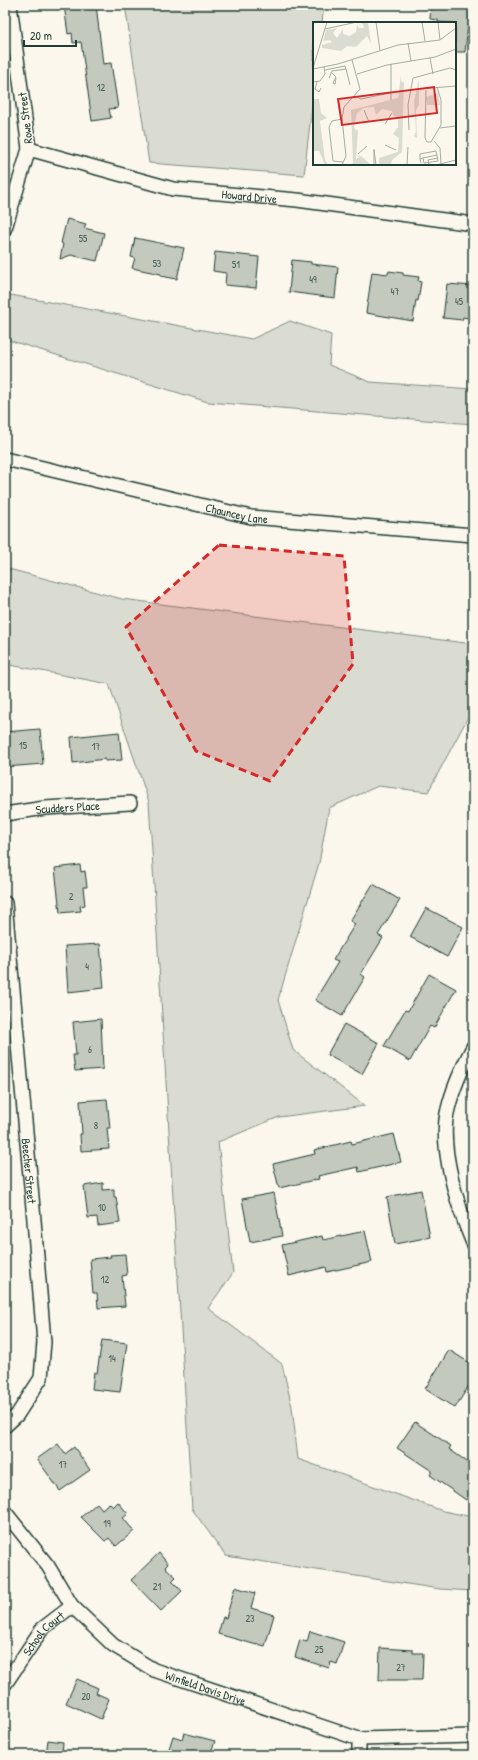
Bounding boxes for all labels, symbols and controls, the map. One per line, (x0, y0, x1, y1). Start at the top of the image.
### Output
scale bar (24, 22, 76, 48)
inset map (313, 22, 456, 165)
text: 20 m (30, 27, 52, 44)
house number: 12 (97, 81, 105, 94)
street label: Rowe Street (13, 91, 37, 145)
street label: Howard Drive (221, 185, 278, 207)
house number: 55 (79, 232, 88, 245)
house number: 53 (153, 257, 162, 270)
house number: 51 (232, 258, 240, 271)
house number: 49 (309, 273, 317, 286)
house number: 47 (391, 285, 399, 298)
house number: 45 (455, 295, 464, 308)
street label: Chauncey Lane (204, 498, 269, 527)
house number: 15 (19, 739, 28, 752)
house number: 17 (92, 740, 100, 753)
street label: Scudders Place (34, 796, 100, 818)
house number: 2 (69, 890, 74, 903)
house number: 4 (85, 960, 89, 973)
house number: 6 (88, 1043, 92, 1056)
house number: 8 (94, 1119, 98, 1132)
street label: Beecher Street (18, 1137, 41, 1205)
house number: 10 (98, 1201, 107, 1214)
house number: 12 (101, 1273, 109, 1286)
house number: 14 (108, 1352, 116, 1365)
house number: 17 (59, 1458, 67, 1471)
house number: 19 (103, 1517, 111, 1530)
house number: 21 (153, 1580, 162, 1593)
street label: School Court (18, 1606, 68, 1659)
house number: 23 (245, 1612, 255, 1625)
house number: 25 (315, 1643, 324, 1656)
house number: 27 (396, 1661, 406, 1674)
street label: Winfield Davis Drive (163, 1666, 248, 1709)
house number: 20 (81, 1690, 91, 1703)

